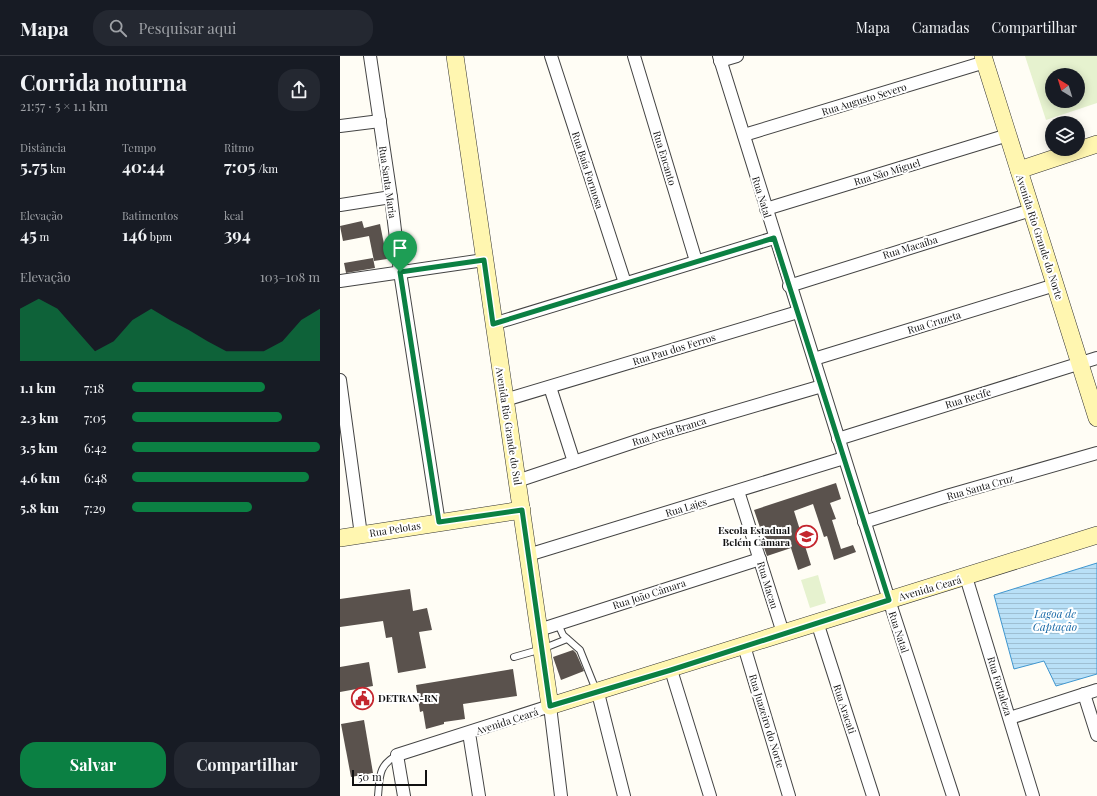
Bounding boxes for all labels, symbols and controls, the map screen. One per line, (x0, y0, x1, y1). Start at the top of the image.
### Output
search box (93, 10, 373, 46)
text: Mapa (20, 15, 69, 41)
icon: search (107, 17, 129, 39)
text: Pesquisar aqui (139, 18, 236, 38)
text: Mapa (856, 18, 890, 37)
text: Camadas (912, 18, 969, 37)
text: Compartilhar (991, 18, 1077, 37)
text: Corrida noturna (20, 67, 187, 97)
north arrow (1045, 68, 1085, 108)
map controls (1045, 68, 1085, 156)
button: share (278, 69, 320, 111)
street label: Rua Augusto Severo (820, 79, 909, 119)
text: 21:57 · 5 × 1.1 km (20, 97, 108, 114)
button: layers (1045, 116, 1085, 156)
street label: Rua Encanto (650, 129, 680, 188)
street label: Rua Baía Formosa (569, 130, 607, 210)
text: Distância (20, 140, 66, 155)
text: Tempo (122, 140, 156, 155)
text: Ritmo (224, 140, 254, 155)
street label: Rua Santa Maria (376, 145, 400, 219)
text: 5.75 (20, 155, 48, 177)
text: 40:44 (122, 155, 165, 177)
text: 7:05 (224, 155, 255, 177)
street label: Rua São Miguel (852, 155, 922, 189)
text: km (48, 161, 66, 176)
text: /km (255, 161, 278, 176)
street label: Avenida Rio Grande do Norte (1013, 172, 1067, 301)
street label: Rua Natal (749, 174, 775, 220)
text: Elevação (20, 208, 63, 223)
text: Batimentos (122, 208, 178, 223)
text: kcal (224, 208, 244, 223)
text: 45 (20, 223, 37, 245)
text: 146 (122, 223, 147, 245)
text: 394 (224, 223, 251, 245)
text: m (37, 229, 49, 244)
text: bpm (147, 229, 172, 244)
pin (383, 231, 417, 272)
street label: Rua Macaíba (881, 232, 939, 262)
icon: arrive (389, 237, 411, 259)
text: Elevação (20, 268, 71, 285)
text: 103–108 m (260, 268, 320, 285)
street label: Rua Cruzeta (906, 307, 962, 337)
street label: Rua Pau dos Ferros (631, 330, 717, 368)
street label: Avenida Rio Grande do Sul (493, 365, 525, 486)
text: 1.1 km (20, 379, 56, 396)
text: 7:18 (84, 379, 104, 396)
street label: Rua Recife (943, 384, 993, 412)
text: 2.3 km (20, 409, 58, 426)
text: 7:05 (84, 409, 106, 426)
street label: Rua Areia Branca (630, 413, 708, 449)
text: 3.5 km (20, 439, 58, 456)
text: 6:42 (84, 439, 107, 456)
text: 4.6 km (20, 469, 60, 486)
text: 6:48 (84, 469, 107, 486)
street label: Rua Santa Cruz (945, 471, 1015, 503)
street label: Rua Lajes (664, 494, 708, 520)
text: 5.8 km (20, 499, 59, 516)
text: 7:29 (84, 499, 106, 516)
street label: Rua Pelotas (368, 518, 422, 540)
place label: Escola Estadual Belém Câmara (718, 523, 791, 549)
school or university icon: Escola Estadual Belém Câmara (793, 523, 819, 549)
street label: Rua Macau (754, 560, 782, 611)
street label: Avenida Ceará (896, 572, 963, 604)
street label: Rua João Câmara (611, 576, 687, 612)
water label: Lagoa de Captação (1033, 606, 1077, 634)
street label: Rua Natal (886, 609, 912, 655)
street label: Rua Fortaleza (984, 655, 1016, 717)
street label: Rua Juazeiro do Norte (746, 672, 788, 770)
street label: Rua Aracati (830, 682, 860, 736)
public building icon: DETRAN-RN (350, 685, 376, 711)
place label: DETRAN-RN (378, 691, 438, 705)
street label: Avenida Ceará (473, 704, 540, 738)
button: Salvar (20, 742, 166, 788)
button: Compartilhar (174, 742, 320, 788)
scale bar (352, 768, 427, 787)
text: 50 m (358, 769, 382, 784)

